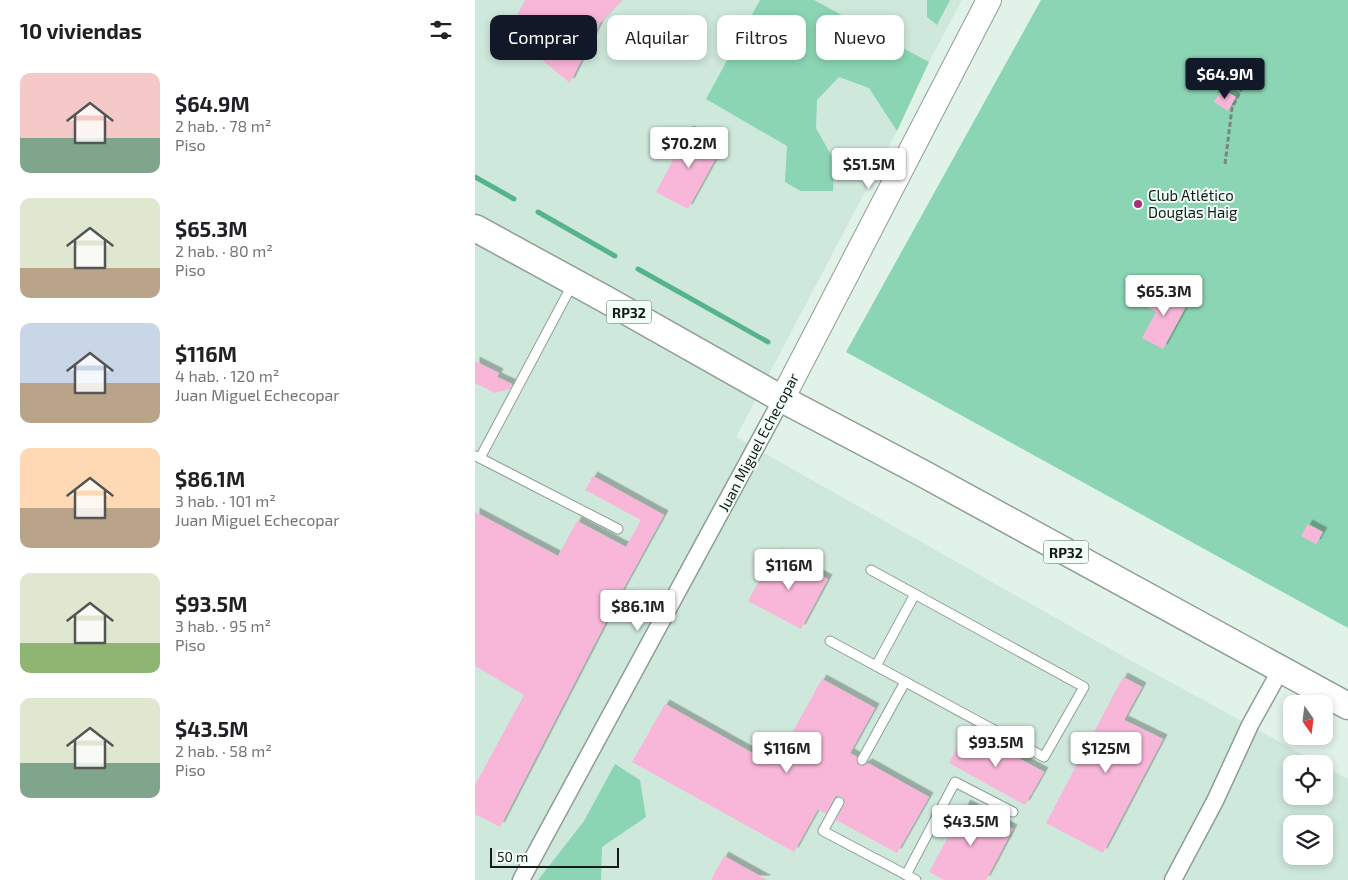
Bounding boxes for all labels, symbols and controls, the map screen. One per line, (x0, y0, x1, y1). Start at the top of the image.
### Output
chip: Comprar (490, 15, 597, 60)
chip: Alquilar (607, 15, 707, 60)
chip: Filtros (717, 15, 806, 60)
chip: Nuevo (816, 15, 904, 60)
icon: filters (427, 16, 455, 44)
text: 10 viviendas (20, 18, 142, 43)
pin: $64.9M (1184, 58, 1266, 100)
text: $64.9M (1197, 64, 1253, 83)
text: $64.9M (175, 91, 250, 116)
icon: home (60, 93, 120, 153)
text: 2 hab. · 78 m² (175, 116, 271, 135)
pin: $70.2M (648, 126, 730, 169)
text: $70.2M (661, 133, 717, 152)
text: Piso (175, 135, 206, 154)
pin: $51.5M (828, 148, 910, 190)
text: $51.5M (843, 154, 895, 173)
place label: Club Atlético Douglas Haig (1148, 186, 1238, 221)
marker: Club Atlético Douglas Haig (1132, 198, 1144, 210)
text: $65.3M (175, 216, 247, 241)
icon: home (60, 218, 120, 278)
text: 2 hab. · 80 m² (175, 241, 273, 260)
text: Piso (175, 260, 206, 279)
pin: $65.3M (1123, 274, 1205, 317)
text: $65.3M (1136, 281, 1192, 300)
road number: RP32 (607, 300, 651, 324)
text: $116M (175, 341, 237, 366)
icon: home (60, 343, 120, 403)
text: 4 hab. · 120 m² (175, 366, 279, 385)
street label: Juan Miguel Echecopar (714, 370, 802, 514)
text: Juan Miguel Echecopar (175, 385, 340, 404)
text: $86.1M (175, 466, 245, 491)
icon: home (60, 468, 120, 528)
text: 3 hab. · 101 m² (175, 491, 276, 510)
text: Juan Miguel Echecopar (175, 510, 340, 529)
road number: RP32 (1043, 540, 1089, 564)
pin: $116M (754, 548, 824, 591)
text: $116M (765, 555, 813, 574)
pin: $86.1M (597, 590, 679, 632)
text: $93.5M (175, 591, 247, 616)
icon: home (60, 593, 120, 653)
text: $86.1M (611, 596, 665, 615)
text: 3 hab. · 95 m² (175, 616, 271, 635)
text: Piso (175, 635, 206, 654)
north arrow (1283, 695, 1333, 745)
map controls (1283, 695, 1333, 865)
text: $43.5M (175, 716, 248, 741)
icon: home (60, 718, 120, 778)
pin: $93.5M (955, 726, 1037, 768)
pin: $116M (752, 732, 822, 774)
text: $93.5M (968, 732, 1024, 751)
pin: $125M (1071, 732, 1141, 774)
text: $116M (763, 738, 811, 757)
text: $125M (1082, 738, 1130, 757)
text: 2 hab. · 58 m² (175, 741, 272, 760)
button: locate (1283, 755, 1333, 805)
text: Piso (175, 760, 206, 779)
pin: $43.5M (930, 804, 1012, 847)
text: $43.5M (943, 811, 999, 830)
button: layers (1283, 815, 1333, 865)
scale bar (490, 845, 619, 868)
text: 50 m (497, 848, 528, 865)

